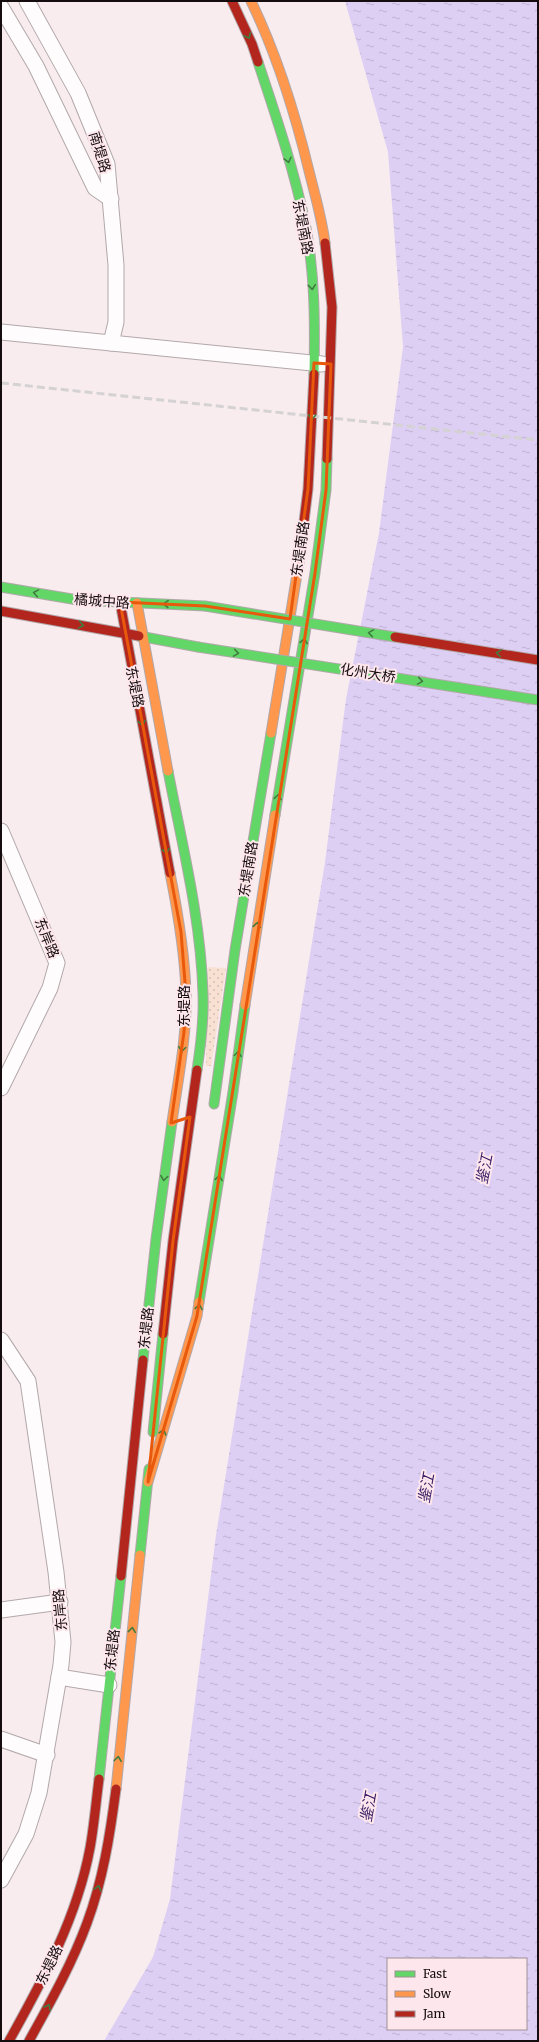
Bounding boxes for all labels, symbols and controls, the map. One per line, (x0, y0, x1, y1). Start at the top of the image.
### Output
one-way arrow (243, 32, 251, 40)
street label: 南堤路 (85, 129, 115, 175)
one-way arrow (284, 157, 292, 163)
street label: 东堤南路 (289, 198, 317, 256)
one-way arrow (308, 284, 317, 290)
one-way arrow (308, 414, 316, 420)
street label: 东堤南路 (287, 520, 313, 578)
one-way arrow (33, 590, 39, 598)
street label: 橘城中路 (73, 590, 131, 612)
one-way arrow (163, 600, 169, 608)
one-way arrow (78, 620, 84, 629)
one-way arrow (368, 629, 374, 638)
one-way arrow (299, 638, 308, 644)
one-way arrow (233, 648, 239, 657)
one-way arrow (496, 650, 503, 658)
street label: 化州大桥 (339, 660, 397, 686)
street label: 东堤路 (122, 665, 148, 709)
one-way arrow (417, 676, 423, 685)
one-way arrow (137, 720, 145, 726)
one-way arrow (273, 794, 282, 800)
street label: 东堤南路 (235, 840, 261, 898)
one-way arrow (161, 848, 169, 854)
street label: 东岸路 (31, 915, 63, 961)
one-way arrow (252, 922, 261, 928)
street label: 东堤路 (175, 985, 193, 1027)
one-way arrow (178, 1046, 187, 1052)
one-way arrow (233, 1051, 242, 1057)
water label: 鉴江 (472, 1151, 497, 1186)
one-way arrow (160, 1175, 169, 1181)
one-way arrow (214, 1175, 223, 1182)
one-way arrow (194, 1304, 203, 1310)
street label: 东堤路 (135, 1306, 157, 1350)
one-way arrow (158, 1428, 167, 1435)
water label: 鉴江 (414, 1470, 438, 1504)
street label: 东岸路 (49, 1588, 71, 1632)
one-way arrow (127, 1627, 136, 1633)
street label: 东堤路 (101, 1628, 123, 1672)
one-way arrow (114, 1756, 123, 1762)
water label: 鉴江 (356, 1789, 380, 1823)
one-way arrow (93, 1884, 102, 1891)
street label: 东堤路 (32, 1942, 66, 1988)
legend (387, 1958, 527, 2030)
text: Fast (423, 1966, 447, 1981)
text: Slow (423, 1986, 452, 2001)
one-way arrow (43, 2004, 50, 2011)
text: Jam (422, 2006, 446, 2021)

